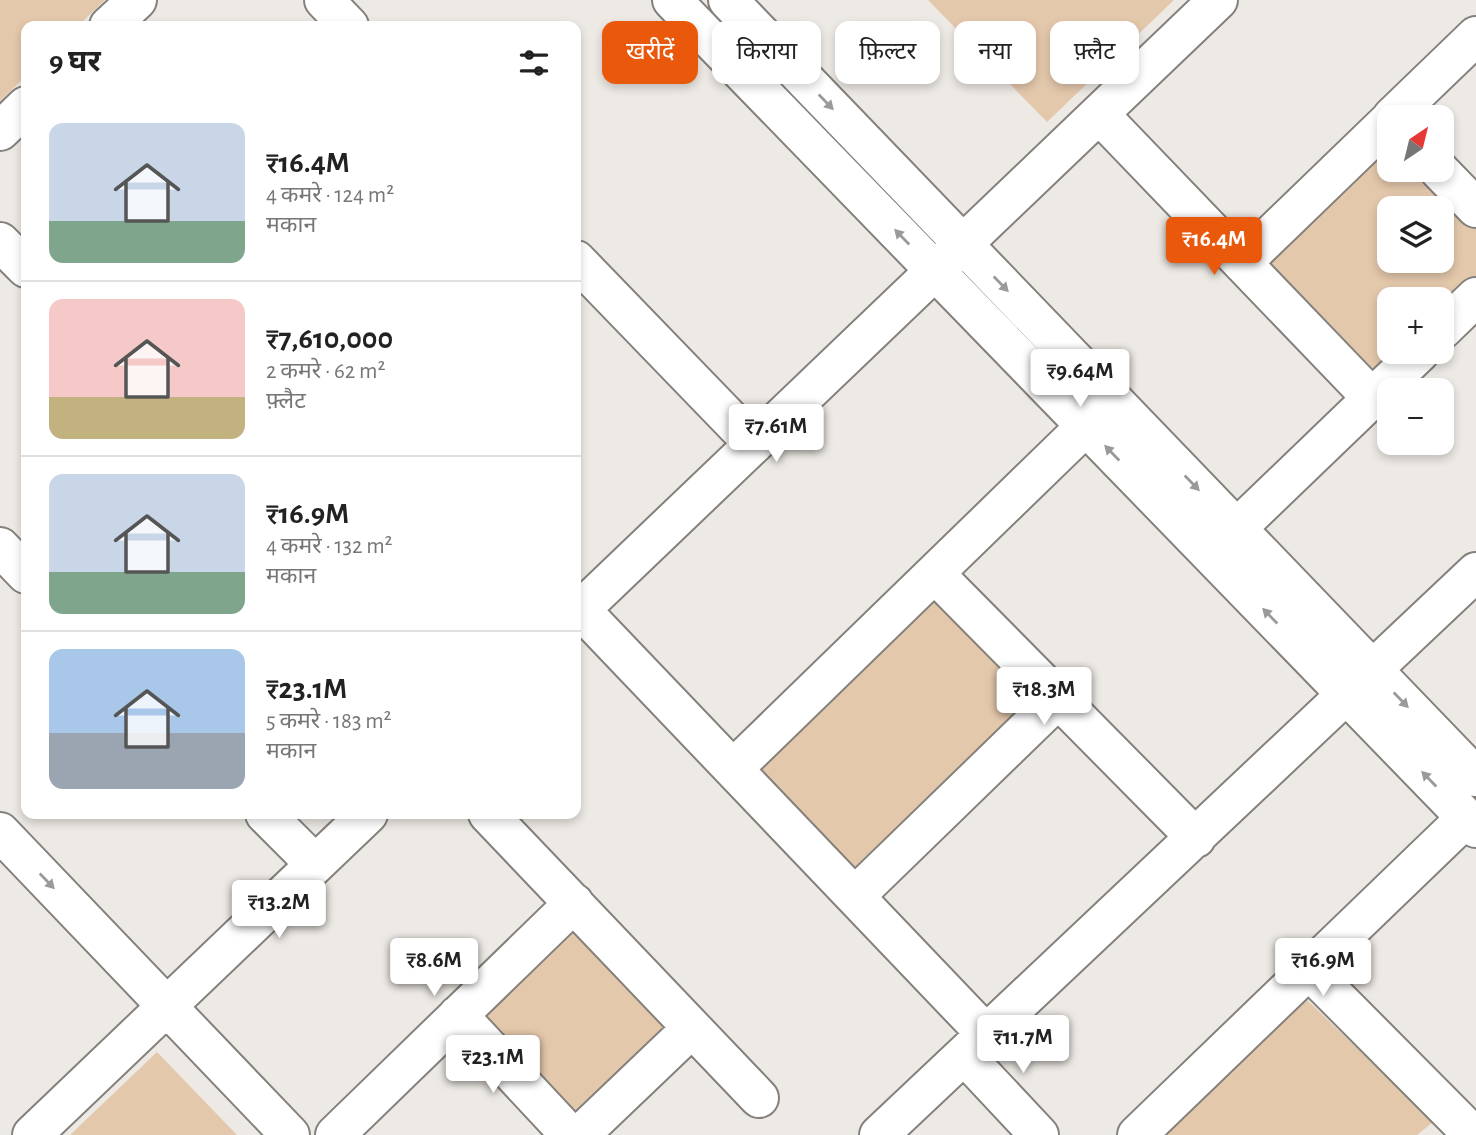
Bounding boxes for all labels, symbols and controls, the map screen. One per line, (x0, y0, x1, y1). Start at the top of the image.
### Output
chip: खरीदें (602, 21, 698, 84)
chip: किराया (712, 21, 821, 84)
chip: फ़िल्टर (835, 21, 940, 84)
chip: नया (954, 21, 1036, 84)
chip: फ़्लैट (1050, 21, 1139, 84)
icon: filters (515, 44, 553, 82)
text: 9 घर (49, 47, 101, 77)
one-way arrow (817, 93, 833, 110)
north arrow (1377, 105, 1454, 182)
map controls (1377, 105, 1454, 455)
text: ₹16.4M (266, 148, 350, 178)
icon: home (105, 151, 189, 235)
text: 4 कमरे · 124 m² (266, 184, 394, 207)
button: layers (1377, 196, 1454, 273)
text: मकान (266, 214, 316, 237)
pin: ₹16.4M (1157, 218, 1271, 277)
text: ₹16.4M (1182, 228, 1246, 251)
one-way arrow (895, 229, 911, 246)
one-way arrow (992, 275, 1008, 292)
button: + (1377, 287, 1454, 364)
text: ₹7,610,000 (266, 324, 393, 354)
icon: home (105, 327, 189, 411)
pin: ₹9.64M (1023, 350, 1137, 409)
text: 2 कमरे · 62 m² (266, 360, 385, 383)
text: ₹9.64M (1046, 360, 1114, 383)
button: − (1377, 378, 1454, 455)
text: फ़्लैट (266, 390, 306, 413)
pin: ₹7.61M (719, 405, 833, 464)
text: ₹7.61M (745, 415, 807, 438)
one-way arrow (1104, 445, 1120, 462)
one-way arrow (1184, 474, 1200, 491)
text: ₹16.9M (266, 499, 349, 529)
icon: home (105, 502, 189, 586)
text: 4 कमरे · 132 m² (266, 535, 393, 558)
text: मकान (266, 565, 316, 588)
one-way arrow (1263, 608, 1279, 625)
pin: ₹18.3M (987, 668, 1101, 727)
text: ₹23.1M (266, 674, 347, 704)
icon: home (105, 677, 189, 761)
text: ₹18.3M (1013, 678, 1075, 701)
one-way arrow (1393, 691, 1410, 708)
text: 5 कमरे · 183 m² (266, 710, 392, 733)
text: मकान (266, 740, 316, 763)
one-way arrow (1420, 771, 1437, 788)
one-way arrow (39, 872, 55, 889)
pin: ₹13.2M (222, 880, 336, 940)
text: ₹13.2M (248, 891, 310, 914)
pin: ₹8.6M (385, 939, 483, 998)
pin: ₹16.9M (1266, 939, 1380, 998)
text: ₹8.6M (406, 949, 462, 972)
text: ₹16.9M (1291, 949, 1355, 972)
pin: ₹11.7M (966, 1016, 1080, 1075)
text: ₹11.7M (993, 1026, 1053, 1049)
pin: ₹23.1M (436, 1036, 550, 1095)
text: ₹23.1M (462, 1046, 524, 1069)

